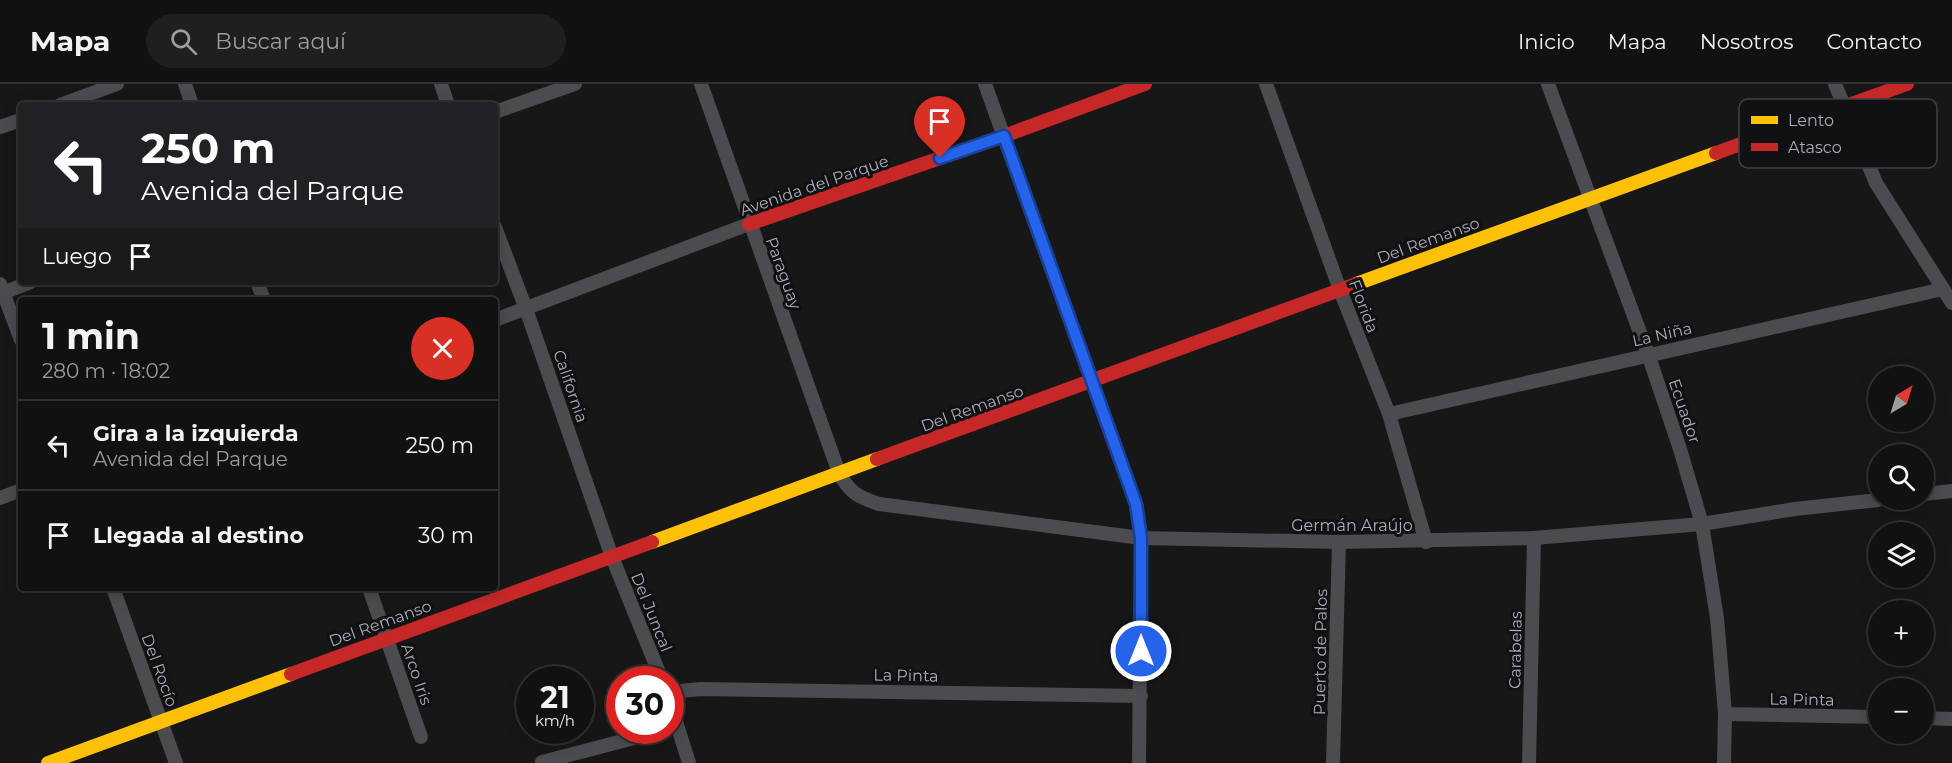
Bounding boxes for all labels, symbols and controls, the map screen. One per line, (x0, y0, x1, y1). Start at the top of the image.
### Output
search box (146, 14, 566, 68)
text: Mapa (30, 24, 110, 58)
icon: search (167, 25, 200, 58)
text: Buscar aquí (215, 28, 346, 55)
text: Inicio (1518, 29, 1575, 54)
text: Mapa (1608, 29, 1667, 54)
text: Nosotros (1700, 29, 1793, 54)
text: Contacto (1826, 29, 1922, 54)
pin (914, 96, 965, 158)
legend (1739, 99, 1937, 168)
icon: arrive (923, 105, 956, 138)
text: Lento (1788, 111, 1834, 130)
text: 250 m (141, 122, 275, 174)
icon: left (42, 126, 120, 204)
text: Atasco (1788, 138, 1842, 157)
street label: Avenida del Parque (737, 151, 891, 220)
text: Avenida del Parque (141, 174, 404, 207)
street label: Del Remanso (1374, 213, 1482, 268)
street label: Paraguay (762, 234, 805, 312)
icon: arrive (124, 240, 157, 273)
text: Luego (42, 243, 112, 270)
street label: Florida (1345, 277, 1382, 335)
text: 1 min (42, 314, 140, 358)
button: close (411, 317, 474, 380)
street label: La Niña (1630, 318, 1694, 351)
street label: California (549, 347, 592, 425)
text: 280 m · 18:02 (42, 359, 170, 383)
north arrow (1868, 366, 1934, 432)
map controls (1868, 366, 1934, 744)
street label: Ecuador (1665, 376, 1704, 446)
street label: Del Remanso (918, 381, 1026, 436)
text: Gira a la izquierda (93, 420, 299, 447)
icon: left (42, 429, 75, 462)
text: 250 m (405, 432, 474, 459)
button: search (1868, 444, 1934, 510)
text: Avenida del Parque (93, 447, 288, 471)
street label: Germán Araújo (1291, 516, 1413, 535)
icon: arrive (42, 519, 75, 552)
text: Llegada al destino (93, 522, 304, 549)
text: 30 m (418, 522, 474, 549)
button: layers (1868, 522, 1934, 588)
street label: Del Juncal (627, 570, 676, 655)
street label: Puerto de Palos (1310, 588, 1331, 715)
street label: Del Remanso (326, 596, 434, 651)
button: + (1868, 600, 1934, 666)
street label: Carabelas (1505, 611, 1526, 689)
position arrow (1109, 619, 1173, 683)
street label: Del Rocío (138, 631, 181, 709)
street label: Arco Iris (397, 641, 436, 708)
street label: La Pinta (873, 665, 939, 686)
speed limit sign: 30 (606, 666, 684, 744)
button: − (1868, 678, 1934, 744)
text: 21 (540, 679, 570, 716)
street label: La Pinta (1769, 689, 1835, 710)
text: km/h (535, 711, 575, 730)

